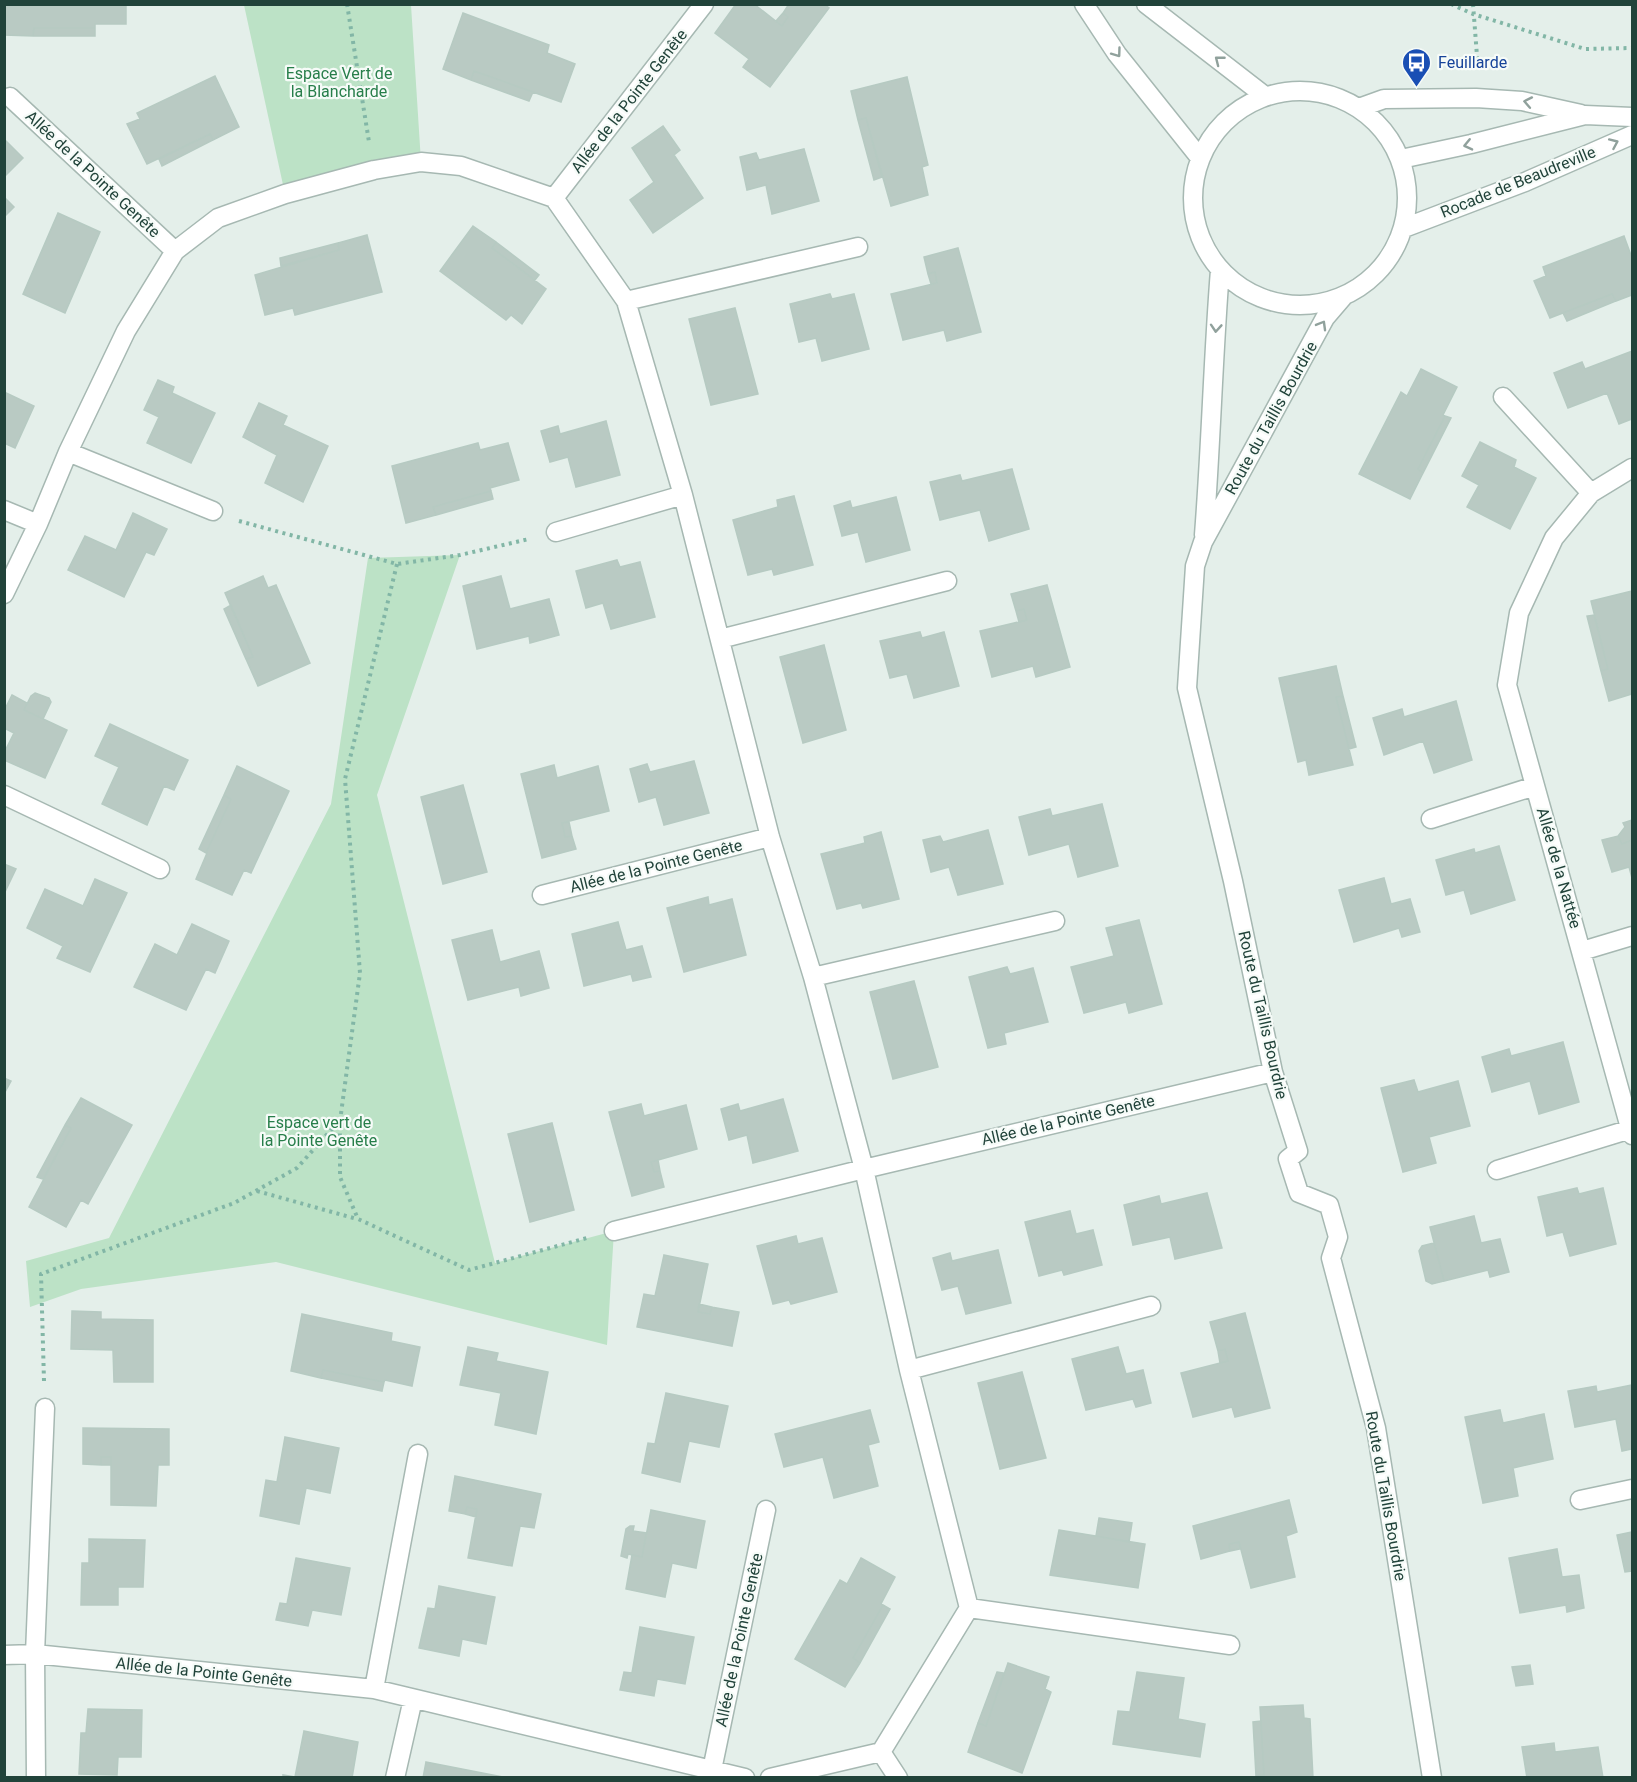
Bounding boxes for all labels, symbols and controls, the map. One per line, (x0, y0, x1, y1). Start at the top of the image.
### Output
street label: Allée de la Pointe Genête (567, 25, 691, 177)
one-way arrow (1110, 46, 1121, 57)
bus stop icon: Feuillarde (1401, 46, 1433, 88)
place label: Feuillarde (1438, 53, 1507, 72)
one-way arrow (1215, 56, 1226, 67)
park label: Espace Vert de la Blancharde (286, 64, 392, 101)
one-way arrow (1524, 97, 1533, 109)
street label: Allée de la Pointe Genête (22, 107, 164, 241)
one-way arrow (1463, 137, 1473, 150)
one-way arrow (1607, 139, 1618, 151)
street label: Rocade de Beaudreville (1438, 142, 1598, 222)
one-way arrow (1315, 321, 1326, 331)
one-way arrow (1210, 324, 1223, 333)
street label: Route du Taillis Bourdrie (1221, 338, 1321, 498)
street label: Allée de la Nattée (1533, 805, 1585, 931)
street label: Allée de la Pointe Genête (568, 835, 744, 897)
street label: Route du Taillis Bourdrie (1234, 929, 1292, 1101)
street label: Allée de la Pointe Genête (980, 1091, 1156, 1149)
park label: Espace vert de la Pointe Genête (261, 1113, 377, 1150)
street label: Route du Taillis Bourdrie (1362, 1410, 1410, 1582)
street label: Allée de la Pointe Genête (711, 1551, 767, 1729)
street label: Allée de la Pointe Genête (115, 1653, 293, 1691)

